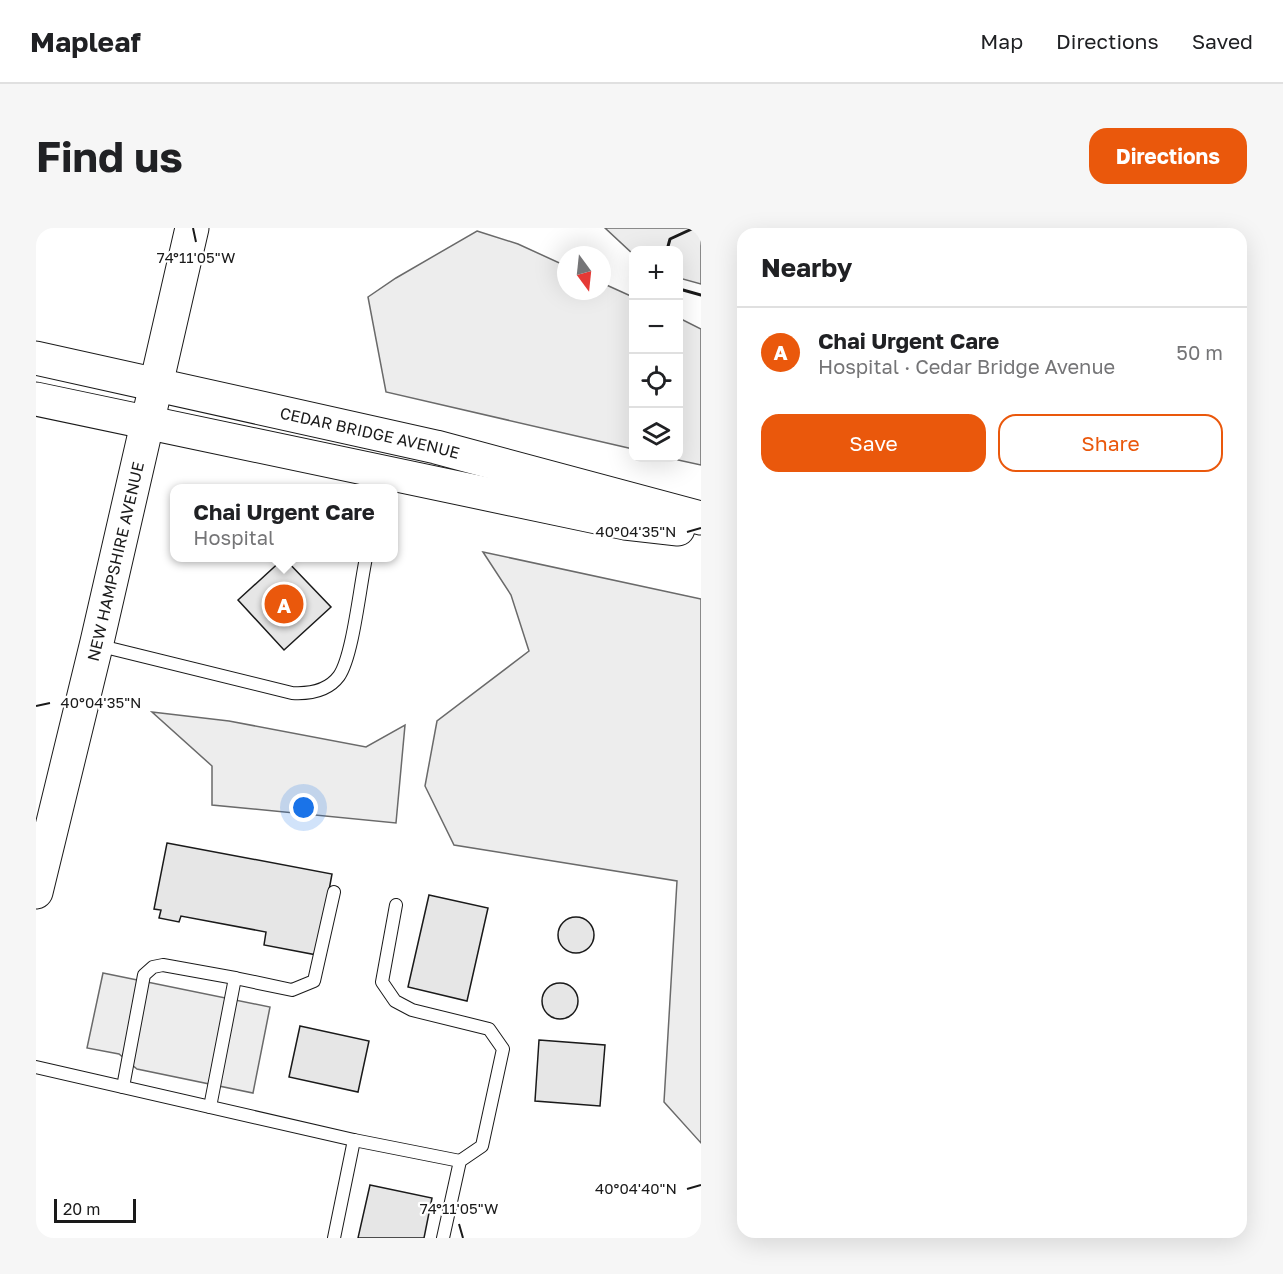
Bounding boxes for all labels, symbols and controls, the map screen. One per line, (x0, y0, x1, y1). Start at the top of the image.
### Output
text: Mapleaf (30, 25, 141, 58)
text: Map (980, 28, 1023, 54)
text: Directions (1056, 28, 1159, 54)
text: Saved (1192, 28, 1253, 54)
button: Directions (1089, 128, 1247, 184)
text: Find us (36, 131, 183, 181)
north arrow (557, 246, 611, 300)
map controls (629, 246, 683, 462)
button: + (629, 246, 683, 300)
text: 74°11'05"W (157, 248, 235, 266)
text: Nearby (761, 252, 852, 283)
button: − (629, 300, 683, 354)
text: Chai Urgent Care (818, 327, 999, 354)
text: A (773, 340, 788, 364)
text: 50 m (1176, 340, 1223, 364)
button: locate (629, 354, 683, 408)
text: Hospital · Cedar Bridge Avenue (818, 354, 1115, 378)
street label: CEDAR BRIDGE AVENUE (278, 403, 462, 463)
button: layers (629, 408, 683, 462)
button: Save (761, 414, 986, 472)
button: Share (998, 414, 1223, 472)
street label: NEW HAMPSHIRE AVENUE (83, 460, 148, 663)
popup (170, 484, 398, 562)
text: Chai Urgent Care (193, 498, 375, 525)
text: 40°04'35"N (596, 522, 676, 540)
text: Hospital (193, 525, 275, 549)
pin: A (264, 582, 304, 626)
text: 40°04'35"N (61, 693, 141, 711)
your location (289, 793, 318, 822)
text: 40°04'40"N (595, 1179, 677, 1197)
scale bar (54, 1196, 136, 1224)
text: 20 m (63, 1199, 100, 1219)
text: 74°11'05"W (420, 1199, 498, 1217)

